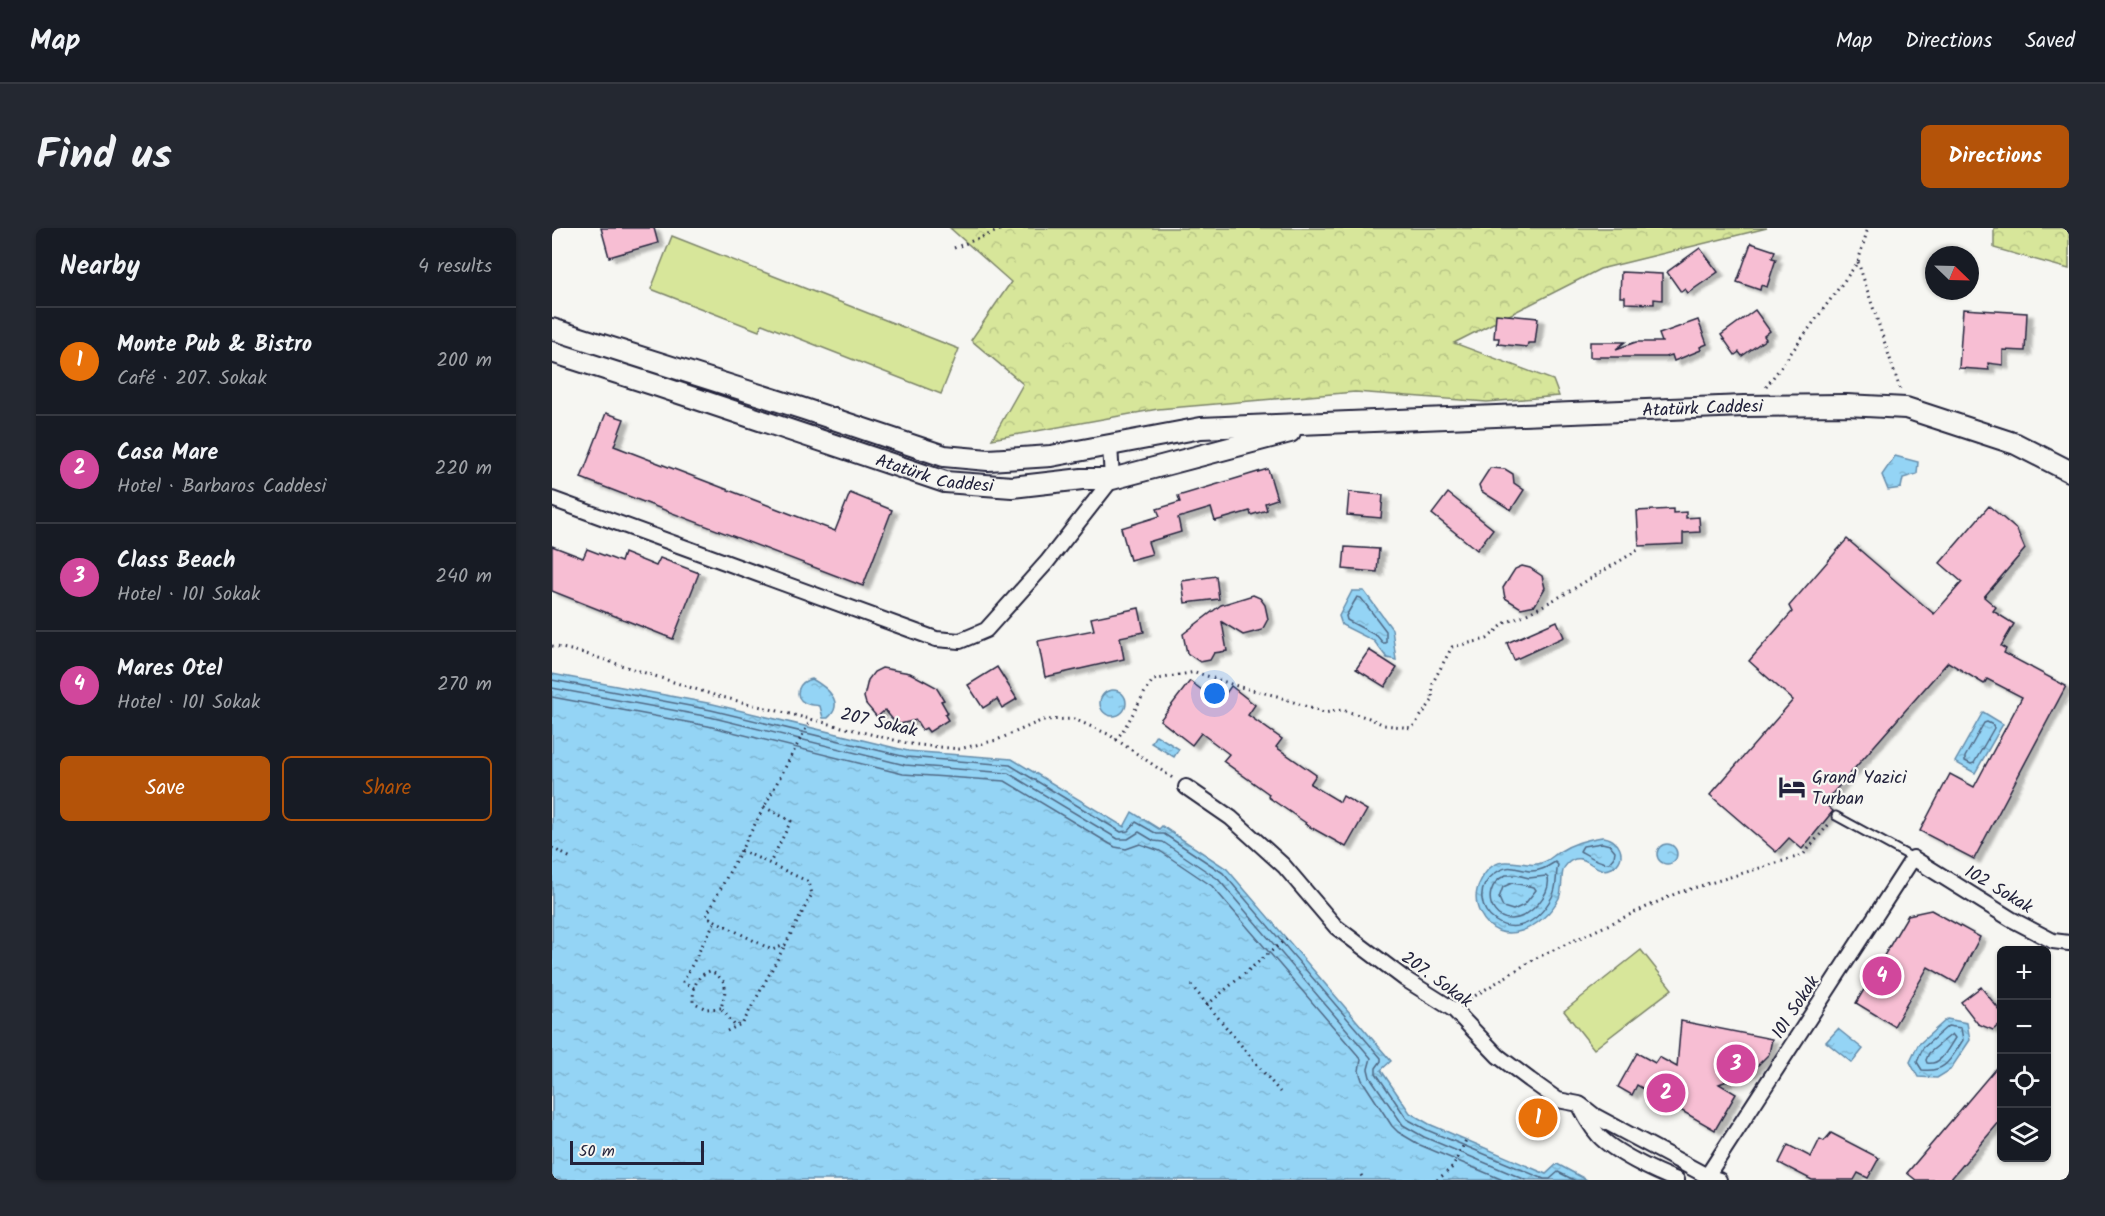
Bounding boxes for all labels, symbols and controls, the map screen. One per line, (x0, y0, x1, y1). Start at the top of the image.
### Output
text: Map (30, 19, 81, 64)
text: Map (1836, 25, 1872, 58)
text: Directions (1905, 25, 1992, 58)
text: Saved (2025, 25, 2075, 58)
text: Find us (36, 123, 172, 190)
button: Directions (1921, 125, 2069, 188)
text: Nearby (60, 246, 140, 288)
north arrow (1925, 246, 1979, 300)
text: 4 results (418, 251, 492, 283)
text: Monte Pub & Bistro (117, 328, 312, 363)
text: 1 (76, 345, 83, 377)
text: 200 m (436, 345, 492, 377)
text: Café · 207. Sokak (117, 363, 267, 395)
street label: Atatürk Caddesi (1642, 393, 1764, 426)
text: Casa Mare (117, 436, 218, 471)
street label: Atatürk Caddesi (871, 447, 995, 502)
text: 2 (74, 453, 85, 485)
text: 220 m (435, 453, 492, 485)
text: Hotel · Barbaros Caddesi (117, 471, 326, 503)
text: Class Beach (117, 544, 236, 579)
text: 3 (74, 561, 85, 593)
text: 240 m (435, 561, 492, 593)
text: Hotel · 101 Sokak (117, 579, 260, 611)
text: Mares Otel (117, 652, 222, 687)
text: 4 (74, 669, 85, 701)
text: 270 m (437, 669, 492, 701)
your location (1200, 679, 1229, 708)
text: Hotel · 101 Sokak (117, 687, 260, 719)
street label: 207 Sokak (837, 701, 920, 746)
button: Save (60, 756, 270, 821)
button: Share (282, 756, 492, 821)
place label: Grand Yazici Turban (1812, 764, 1907, 814)
hotel icon: Grand Yazici Turban (1777, 772, 1807, 802)
street label: 102 Sokak (1958, 858, 2038, 922)
street label: 207. Sokak (1394, 944, 1478, 1016)
map controls (1997, 946, 2051, 1162)
button: + (1997, 946, 2051, 1000)
pin: 4 (1862, 954, 1902, 999)
street label: 101 Sokak (1765, 970, 1828, 1045)
button: − (1997, 1000, 2051, 1054)
pin: 3 (1716, 1042, 1756, 1086)
button: locate (1997, 1054, 2051, 1108)
pin: 2 (1646, 1070, 1686, 1116)
pin: 1 (1518, 1096, 1558, 1140)
button: layers (1997, 1108, 2051, 1162)
scale bar (570, 1138, 704, 1166)
text: 50 m (579, 1139, 615, 1164)

